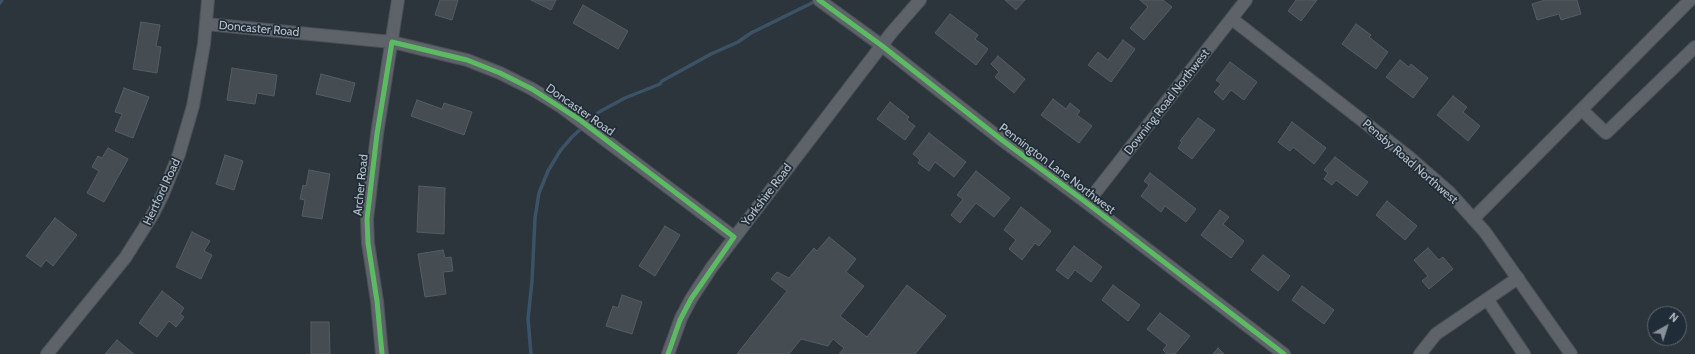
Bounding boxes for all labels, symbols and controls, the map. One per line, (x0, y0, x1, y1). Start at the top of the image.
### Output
street label: Doncaster Road (218, 18, 300, 40)
street label: Downing Road Northwest (1121, 46, 1213, 158)
street label: Doncaster Road (543, 81, 617, 139)
street label: Pensby Road Northwest (1359, 117, 1461, 207)
street label: Pennington Lane Northwest (996, 121, 1118, 217)
street label: Archer Road (351, 154, 371, 216)
street label: Hertford Road (140, 156, 184, 228)
street label: Yorkshire Road (739, 161, 795, 229)
north arrow (1647, 306, 1687, 346)
text: N (1666, 310, 1681, 325)

